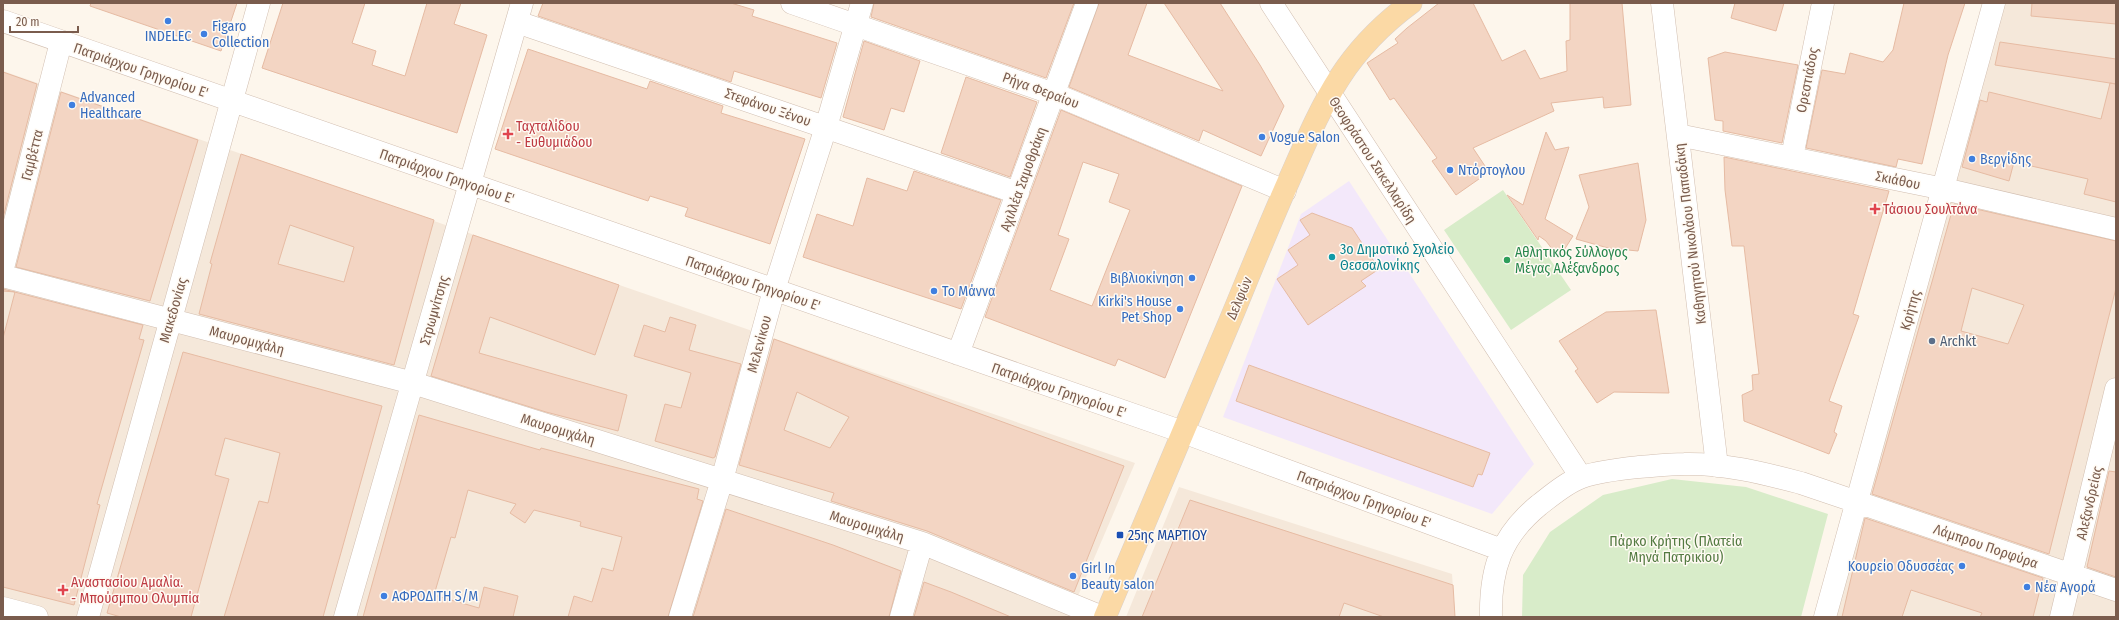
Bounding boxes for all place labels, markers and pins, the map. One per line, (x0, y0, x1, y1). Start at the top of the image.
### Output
marker: INDELEC (163, 16, 173, 26)
place label: Figaro Collection (212, 18, 269, 51)
place label: INDELEC (145, 28, 191, 45)
marker: Figaro Collection (199, 29, 209, 39)
place label: Advanced Healthcare (80, 89, 142, 122)
marker: Advanced Healthcare (67, 100, 77, 110)
place label: Ταχταλίδου - Ευθυμιάδου (516, 118, 592, 151)
marker: Ταχταλίδου - Ευθυμιάδου (503, 129, 513, 139)
place label: Vogue Salon (1270, 129, 1340, 146)
marker: Vogue Salon (1257, 132, 1267, 142)
place label: Βεργίδης (1980, 151, 2031, 168)
marker: Βεργίδης (1967, 154, 1977, 164)
place label: Ντόρτογλου (1458, 162, 1525, 179)
marker: Ντόρτογλου (1445, 165, 1455, 175)
place label: Τάσιου Σουλτάνα (1883, 201, 1978, 218)
marker: Τάσιου Σουλτάνα (1870, 204, 1880, 214)
place label: 3ο Δημοτικό Σχολείο Θεσσαλονίκης (1340, 241, 1454, 274)
place label: Αθλητικός Σύλλογος Μέγας Αλέξανδρος (1515, 244, 1628, 277)
marker: 3ο Δημοτικό Σχολείο Θεσσαλονίκης (1327, 252, 1337, 262)
marker: Αθλητικός Σύλλογος Μέγας Αλέξανδρος (1502, 255, 1512, 265)
place label: Βιβλιοκίνηση (1110, 270, 1184, 287)
marker: Βιβλιοκίνηση (1187, 273, 1197, 283)
place label: Το Μάννα (942, 283, 996, 300)
marker: Το Μάννα (929, 286, 939, 296)
place label: Kirki's House Pet Shop (1098, 293, 1172, 326)
marker: Kirki's House Pet Shop (1175, 304, 1185, 314)
place label: Archkt (1940, 333, 1977, 350)
marker: Archkt (1927, 336, 1937, 346)
place label: 25ης ΜΑΡΤΙΟΥ (1128, 527, 1207, 544)
marker: 25ης ΜΑΡΤΙΟΥ (1115, 530, 1125, 540)
place label: Κουρείο Οδυσσέας (1848, 558, 1954, 575)
place label: Girl In Beauty salon (1081, 560, 1155, 593)
marker: Κουρείο Οδυσσέας (1957, 561, 1967, 571)
marker: Girl In Beauty salon (1068, 571, 1078, 581)
place label: Αναστασίου Αμαλία. - Μπούσμπου Ολυμπία (71, 574, 199, 607)
place label: Νέα Αγορά (2035, 579, 2096, 596)
marker: Νέα Αγορά (2022, 582, 2032, 592)
marker: Αναστασίου Αμαλία. - Μπούσμπου Ολυμπία (58, 585, 68, 595)
place label: ΑΦΡΟΔΙΤΗ S/M (392, 588, 478, 605)
marker: ΑΦΡΟΔΙΤΗ S/M (379, 591, 389, 601)

